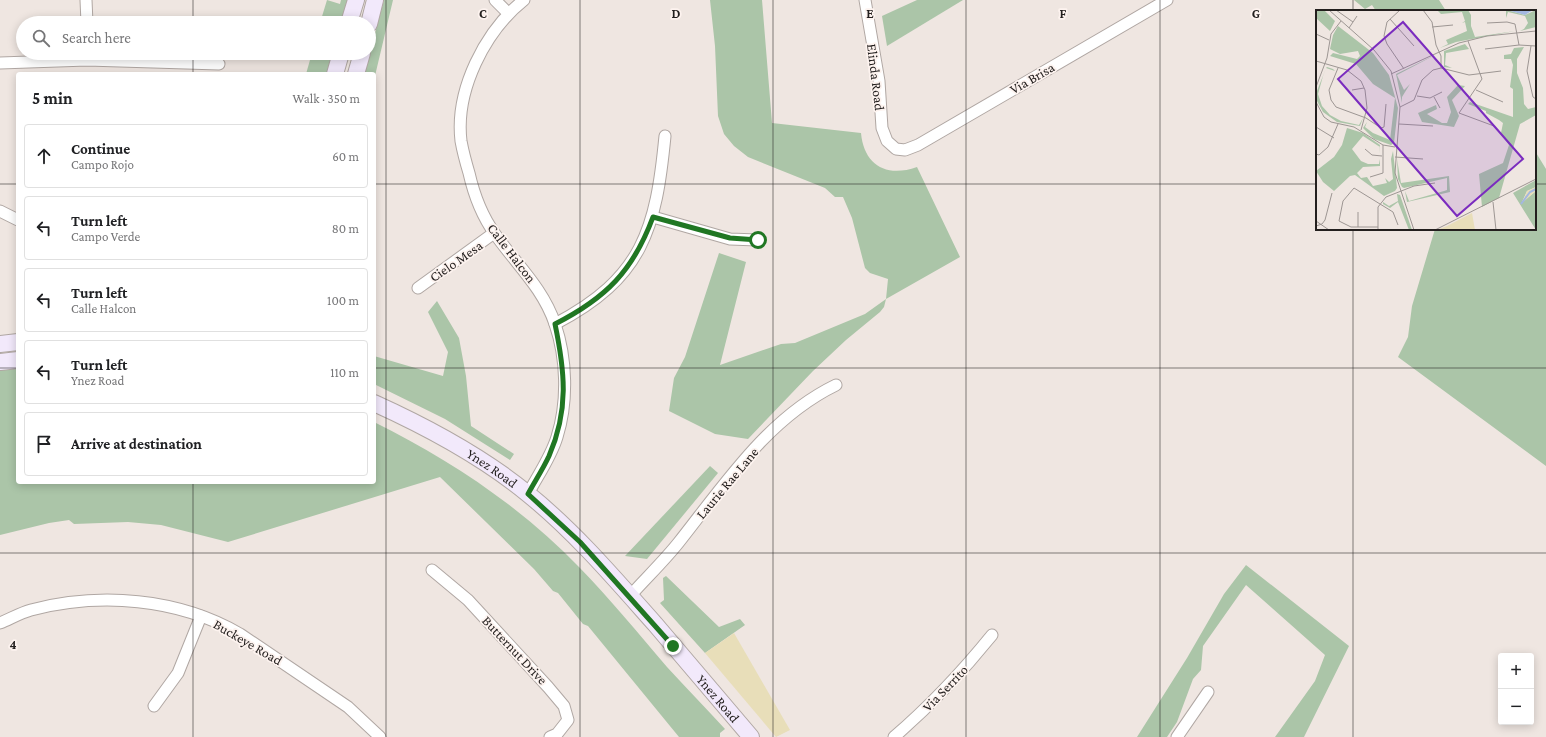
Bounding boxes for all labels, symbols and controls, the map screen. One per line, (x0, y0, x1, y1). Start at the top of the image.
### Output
text: C (479, 6, 487, 21)
text: D (672, 6, 681, 21)
text: E (866, 6, 874, 21)
text: F (1060, 6, 1067, 21)
text: G (1252, 6, 1260, 21)
inset map (1316, 10, 1536, 230)
search box (16, 16, 376, 60)
icon: search (30, 27, 52, 49)
text: Search here (62, 30, 131, 46)
street label: Elinda Road (864, 43, 888, 112)
street label: Via Brisa (1007, 59, 1058, 97)
text: 5 min (32, 89, 73, 108)
text: Walk · 350 m (292, 91, 360, 106)
text: Continue (71, 141, 130, 157)
icon: ahead (33, 145, 55, 167)
text: 60 m (332, 149, 359, 164)
text: Campo Rojo (71, 157, 134, 172)
text: Turn left (71, 213, 127, 229)
icon: left (33, 217, 55, 239)
street label: Calle Halcon (484, 220, 540, 286)
text: 80 m (332, 221, 359, 236)
text: Campo Verde (71, 229, 140, 244)
route start (749, 231, 767, 249)
street label: Cielo Mesa (426, 237, 486, 285)
text: Turn left (71, 285, 127, 301)
icon: left (33, 289, 55, 311)
text: 100 m (327, 293, 359, 308)
text: Calle Halcon (71, 301, 136, 316)
text: Turn left (71, 357, 127, 373)
icon: left (33, 361, 55, 383)
text: 110 m (330, 365, 359, 380)
text: Ynez Road (71, 373, 124, 388)
icon: arrive (33, 433, 55, 455)
text: Arrive at destination (71, 436, 202, 452)
street label: Laurie Rae Lane (692, 444, 762, 522)
street label: Ynez Road (464, 445, 521, 491)
street label: Butternut Drive (479, 612, 551, 688)
street label: Buckeye Road (211, 616, 286, 668)
text: 4 (9, 637, 17, 652)
route end (664, 637, 682, 655)
map controls (1498, 653, 1534, 725)
button: + (1498, 653, 1534, 689)
street label: Via Serrito (919, 661, 971, 715)
street label: Ynez Road (694, 671, 743, 726)
button: − (1498, 689, 1534, 725)

